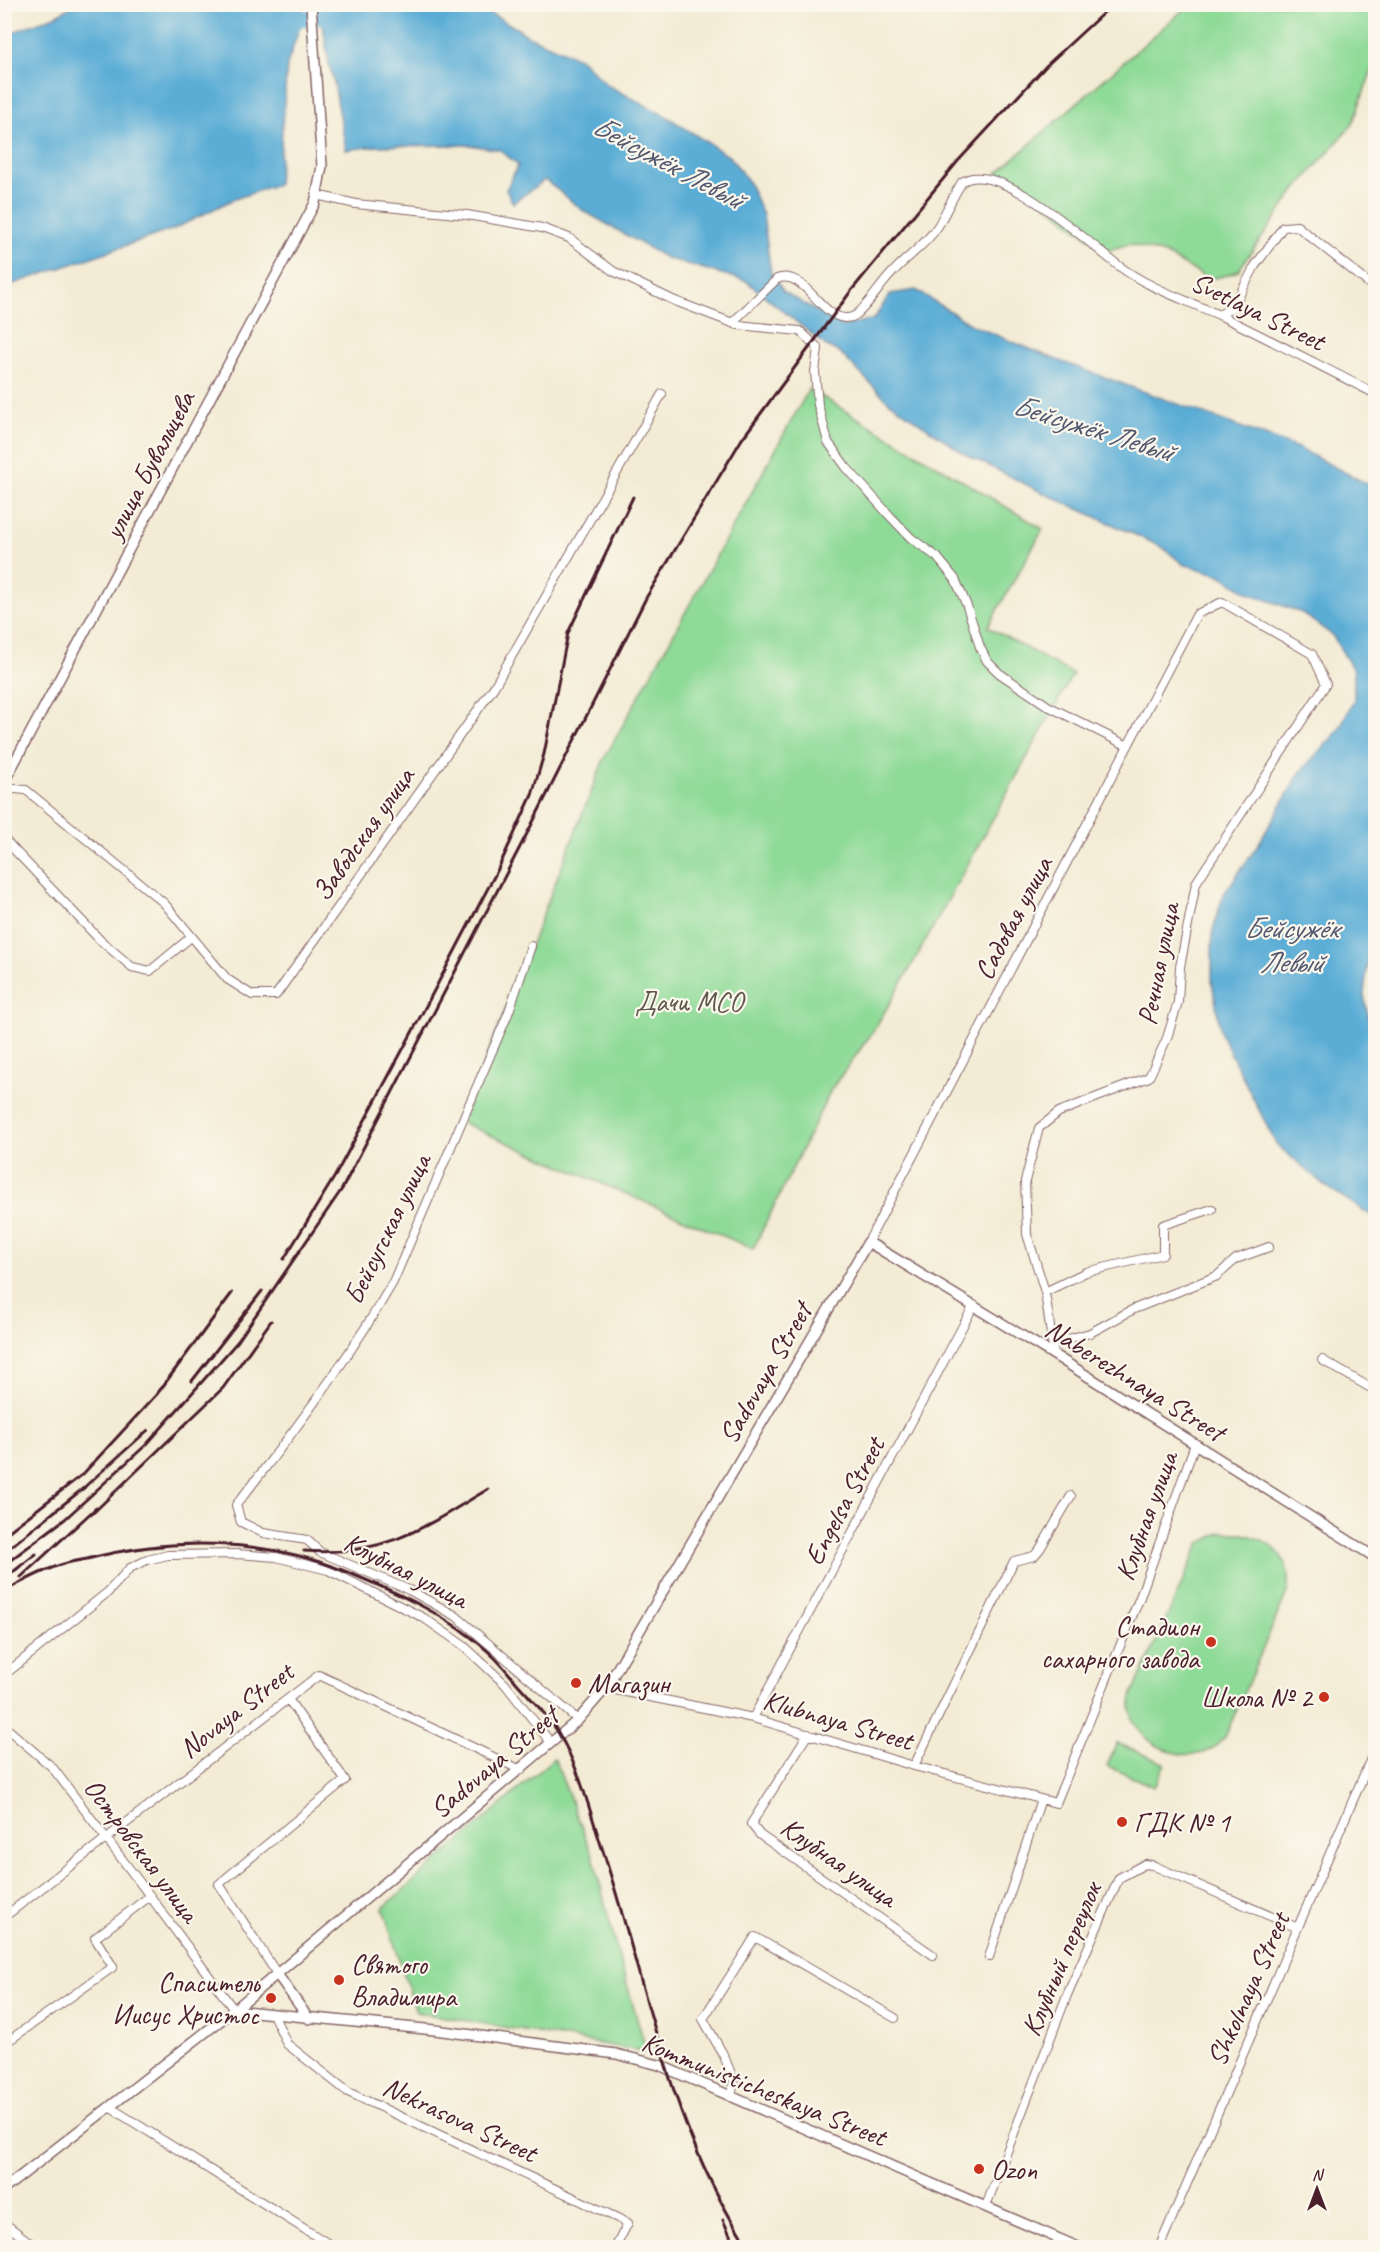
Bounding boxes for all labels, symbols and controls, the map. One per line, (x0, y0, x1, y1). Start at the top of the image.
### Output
water label: Бейсужёк Левый (586, 106, 755, 220)
street label: Svetlaya Street (1186, 264, 1333, 359)
street label: улица Бувальцева (94, 383, 203, 547)
water label: Бейсужёк Левый (1008, 386, 1183, 472)
street label: Заводская улица (304, 759, 423, 908)
street label: Садовая улица (966, 849, 1061, 986)
street label: Речная улица (1129, 898, 1187, 1028)
water label: Бейсужёк Левый (1244, 909, 1344, 981)
park label: Дачи МСО (635, 984, 746, 1019)
street label: Бейсугская улица (336, 1146, 440, 1310)
street label: Sadovaya Street (711, 1293, 821, 1450)
street label: Naberezhnaya Street (1039, 1311, 1234, 1451)
street label: Engelsa Street (796, 1429, 893, 1571)
street label: Клубная улица (1107, 1445, 1186, 1585)
street label: Клубная улица (338, 1524, 476, 1617)
place label: Стадион сахарного завода (1041, 1609, 1201, 1676)
marker: Стадион сахарного завода (1204, 1635, 1218, 1649)
street label: Novaya Street (172, 1653, 302, 1766)
place label: Магазин (588, 1666, 672, 1701)
marker: Магазин (569, 1676, 583, 1690)
place label: Школа № 2 (1201, 1680, 1314, 1715)
street label: Klubnaya Street (759, 1682, 919, 1759)
marker: Школа № 2 (1317, 1690, 1331, 1704)
street label: Sadovaya Street (423, 1696, 568, 1826)
street label: Островская улица (76, 1771, 209, 1931)
place label: ГДК № 1 (1134, 1805, 1232, 1840)
street label: Клубная улица (774, 1809, 906, 1916)
marker: ГДК № 1 (1115, 1815, 1129, 1829)
street label: Клубный переулок (1013, 1874, 1110, 2041)
street label: Shkolnaya Street (1199, 1904, 1298, 2071)
place label: Святого Владимира (351, 1947, 458, 2014)
place label: Спаситель Иисус Христос (112, 1965, 261, 2032)
marker: Святого Владимира (332, 1973, 346, 1987)
marker: Спаситель Иисус Христос (264, 1991, 278, 2005)
street label: Kommunisticheskaya Street (637, 2024, 894, 2155)
street label: Nekrasova Street (378, 2068, 545, 2171)
place label: Ozon (991, 2152, 1037, 2187)
north arrow (1287, 2159, 1347, 2219)
marker: Ozon (972, 2162, 986, 2176)
text: N (1312, 2165, 1325, 2185)

